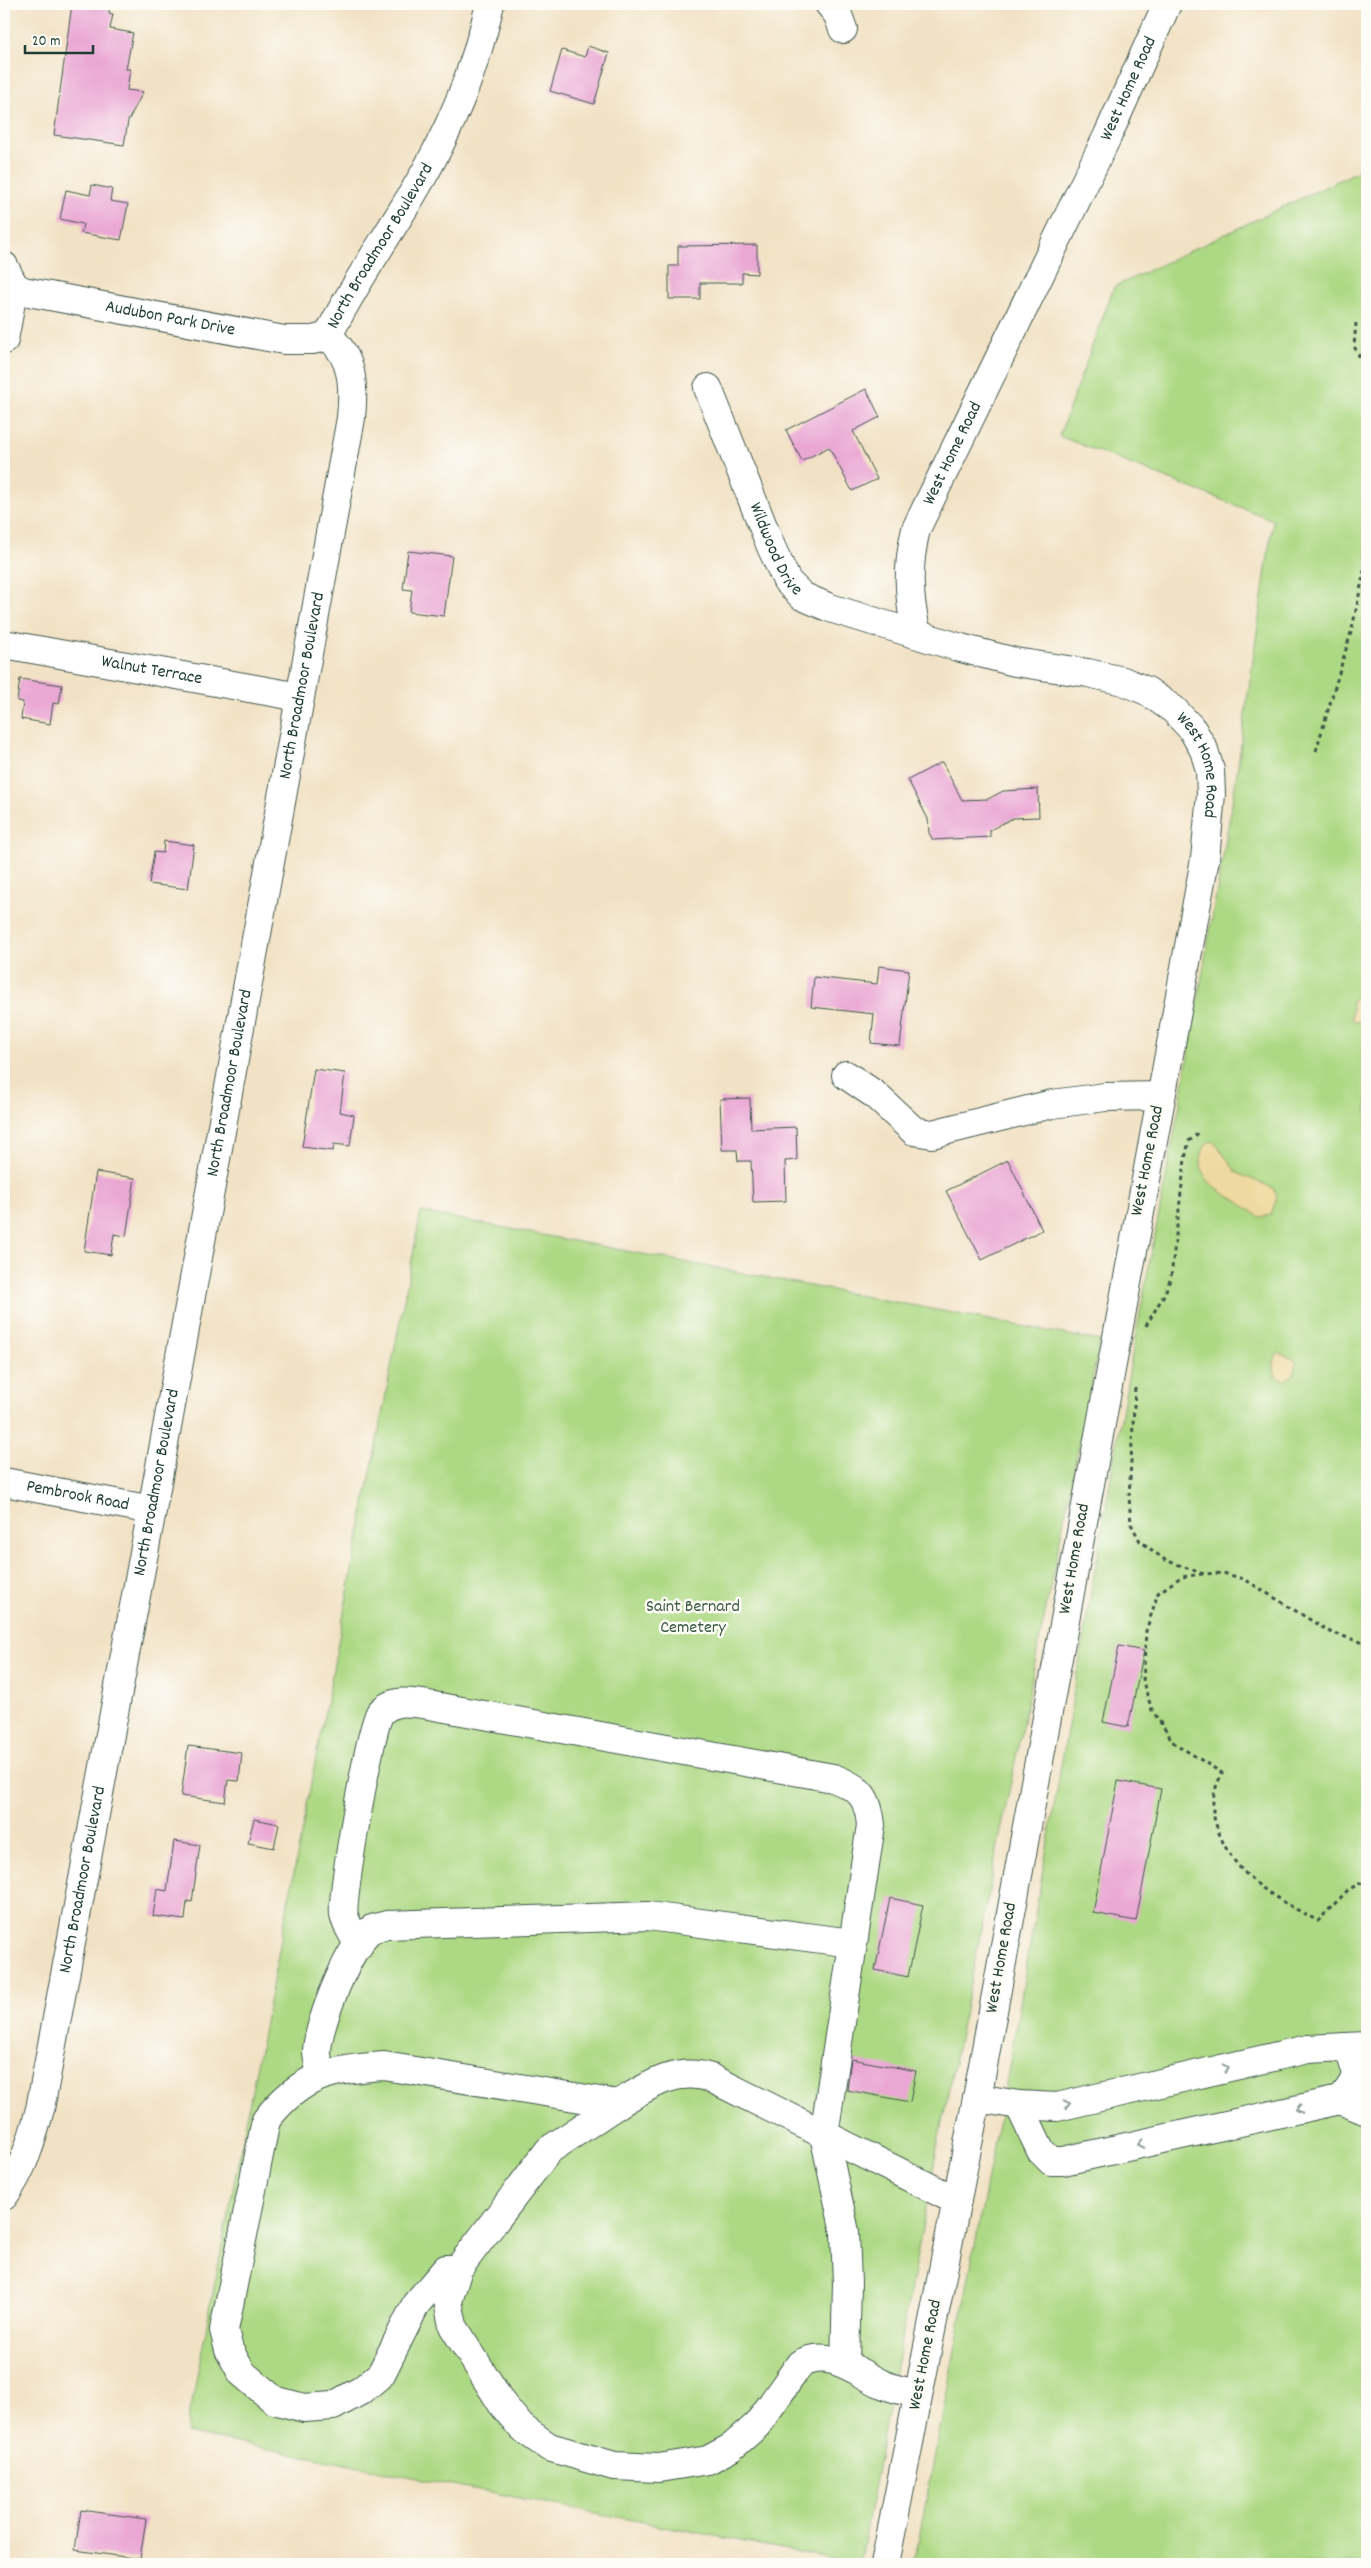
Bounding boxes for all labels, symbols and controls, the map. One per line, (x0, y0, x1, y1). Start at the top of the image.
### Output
scale bar (25, 22, 92, 54)
text: 20 m (32, 31, 60, 53)
street label: West Home Road (1094, 33, 1163, 145)
street label: North Broadmoor Boulevard (321, 159, 440, 333)
street label: Audubon Park Drive (103, 294, 237, 343)
street label: West Home Road (917, 398, 989, 509)
street label: Wildwood Drive (742, 499, 808, 602)
street label: North Broadmoor Boulevard (273, 590, 332, 781)
street label: Walnut Terrace (99, 649, 204, 692)
street label: West Home Road (1170, 707, 1224, 819)
street label: North Broadmoor Boulevard (200, 988, 259, 1179)
street label: West Home Road (1125, 1104, 1171, 1218)
street label: North Broadmoor Boulevard (127, 1387, 186, 1578)
street label: Pembrook Road (24, 1474, 131, 1518)
street label: West Home Road (1053, 1502, 1097, 1616)
park label: Saint Bernard Cemetery (646, 1595, 740, 1641)
street label: North Broadmoor Boulevard (53, 1784, 113, 1975)
street label: West Home Road (980, 1901, 1024, 2015)
one-way arrow (1221, 2063, 1230, 2074)
one-way arrow (1063, 2099, 1072, 2110)
one-way arrow (1295, 2103, 1304, 2113)
one-way arrow (1136, 2138, 1145, 2148)
street label: West Home Road (903, 2298, 949, 2412)

